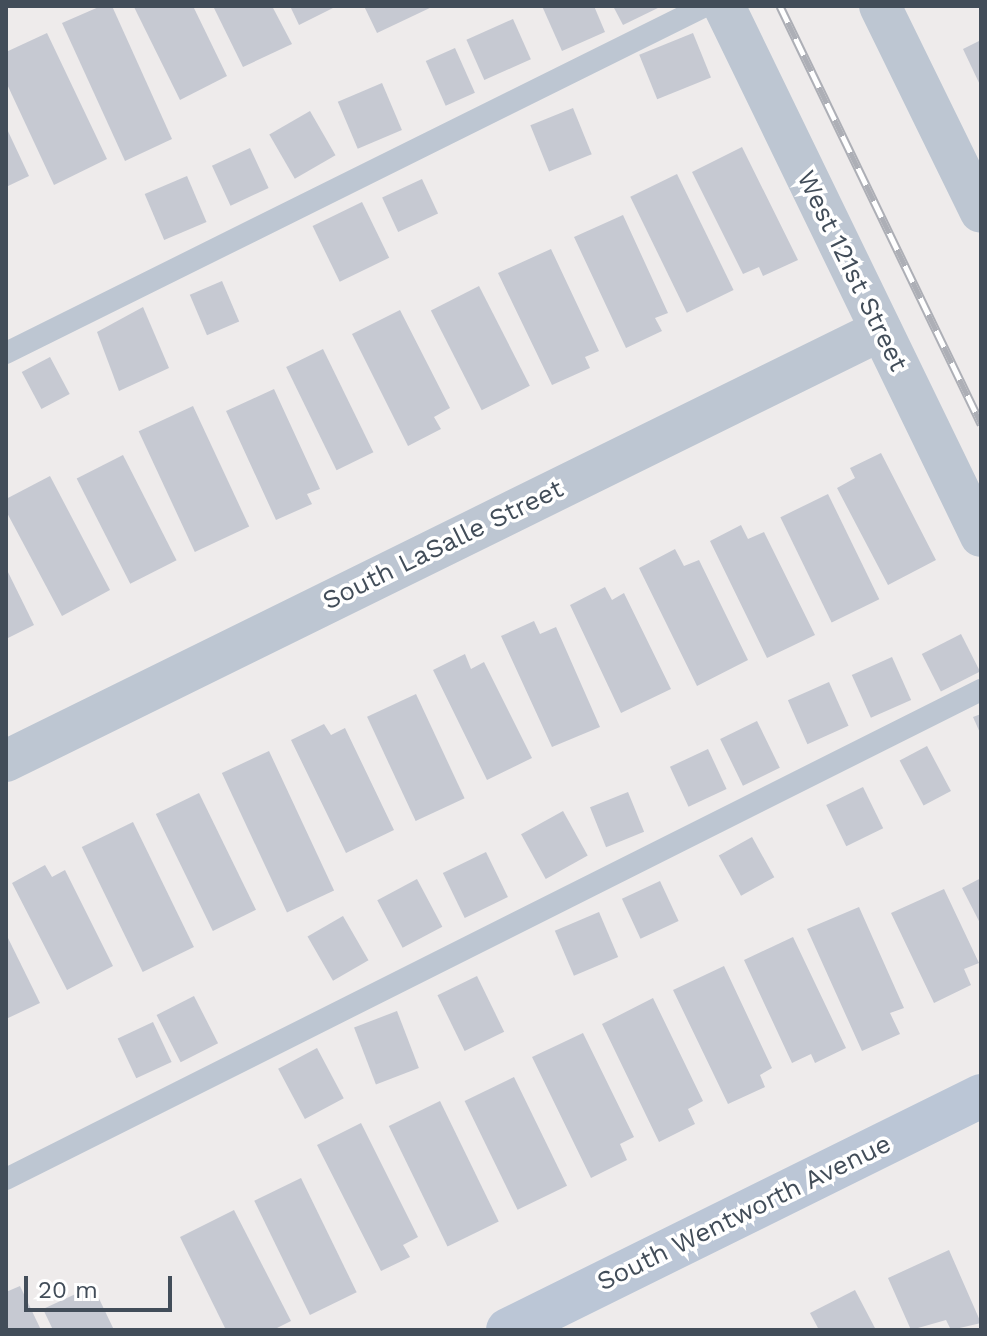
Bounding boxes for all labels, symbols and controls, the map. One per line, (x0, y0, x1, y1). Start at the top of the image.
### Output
street label: West 121st Street (790, 165, 914, 377)
street label: South LaSalle Street (318, 473, 568, 617)
street label: South Wentworth Avenue (591, 1128, 897, 1298)
scale bar (28, 1260, 176, 1310)
text: 20 m (38, 1276, 98, 1304)

